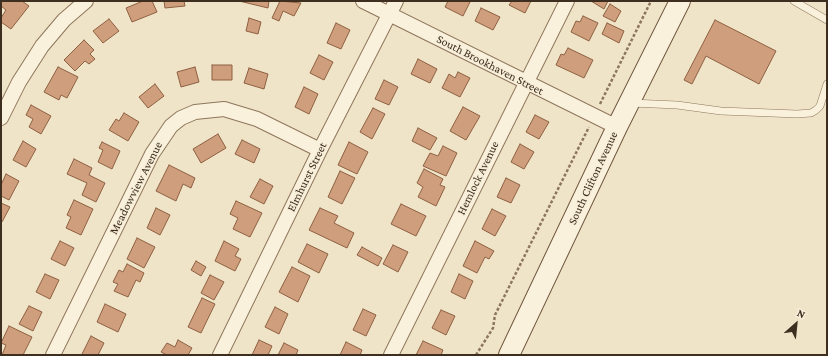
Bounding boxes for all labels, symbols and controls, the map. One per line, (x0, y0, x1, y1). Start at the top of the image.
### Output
street label: South Brookhaven Street (434, 32, 546, 98)
street label: South Clifton Avenue (565, 129, 621, 227)
street label: Meadowview Avenue (106, 139, 166, 237)
street label: Hemlock Avenue (454, 139, 502, 217)
street label: Elmhurst Street (284, 140, 330, 214)
north arrow (776, 304, 816, 344)
text: N (795, 306, 808, 320)

